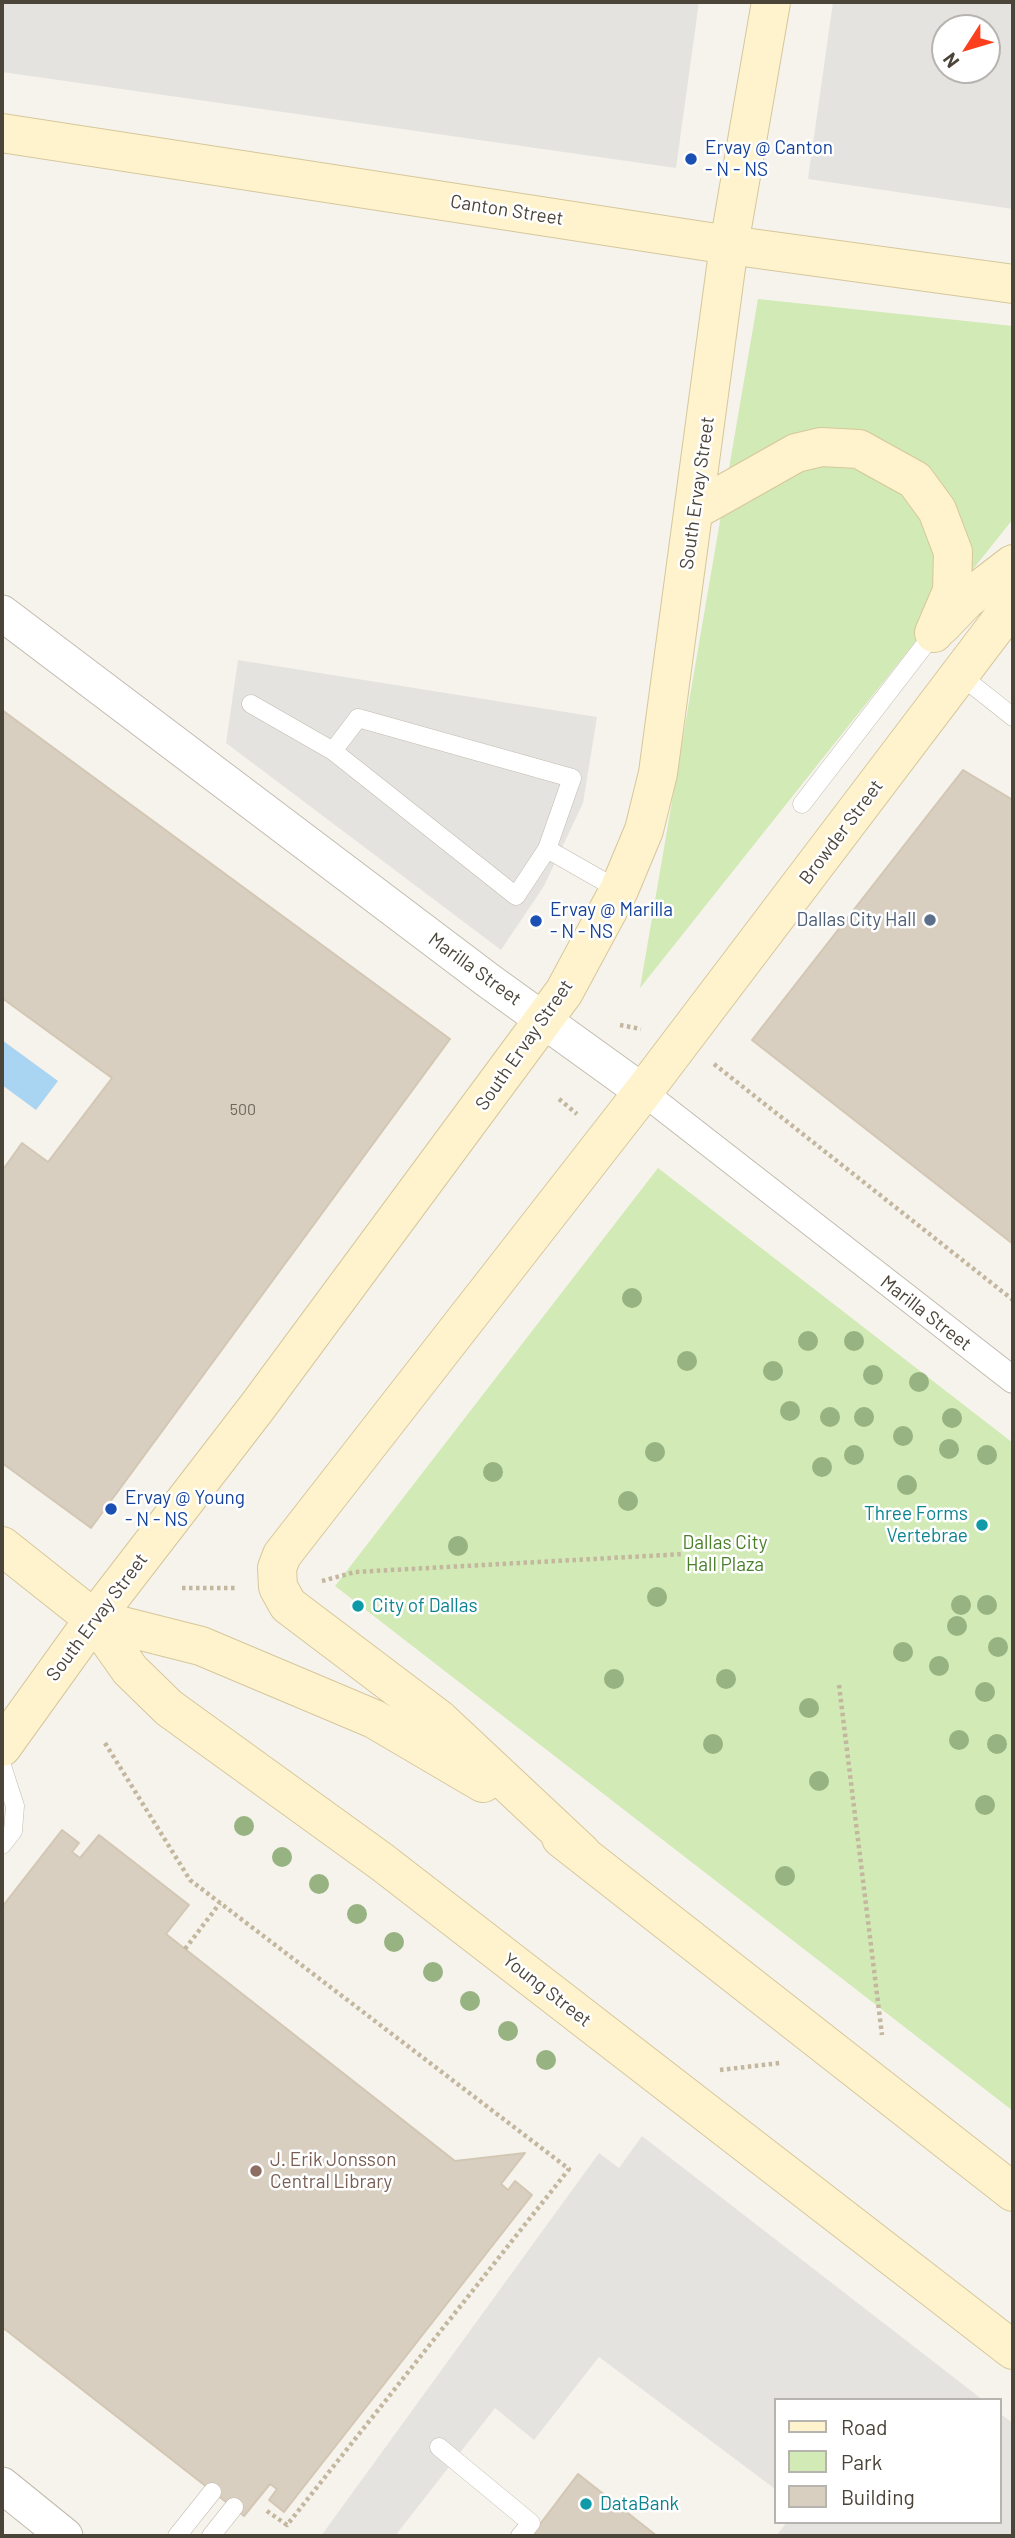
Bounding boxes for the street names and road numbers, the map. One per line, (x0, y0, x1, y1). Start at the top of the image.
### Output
street label: Canton Street (449, 190, 565, 230)
street label: South Ervay Street (675, 415, 719, 571)
street label: Browder Street (794, 775, 888, 889)
street label: Marilla Street (424, 928, 526, 1010)
street label: South Ervay Street (470, 975, 578, 1115)
street label: Marilla Street (876, 1270, 976, 1356)
street label: South Ervay Street (41, 1548, 153, 1686)
street label: Young Street (498, 1948, 596, 2032)

